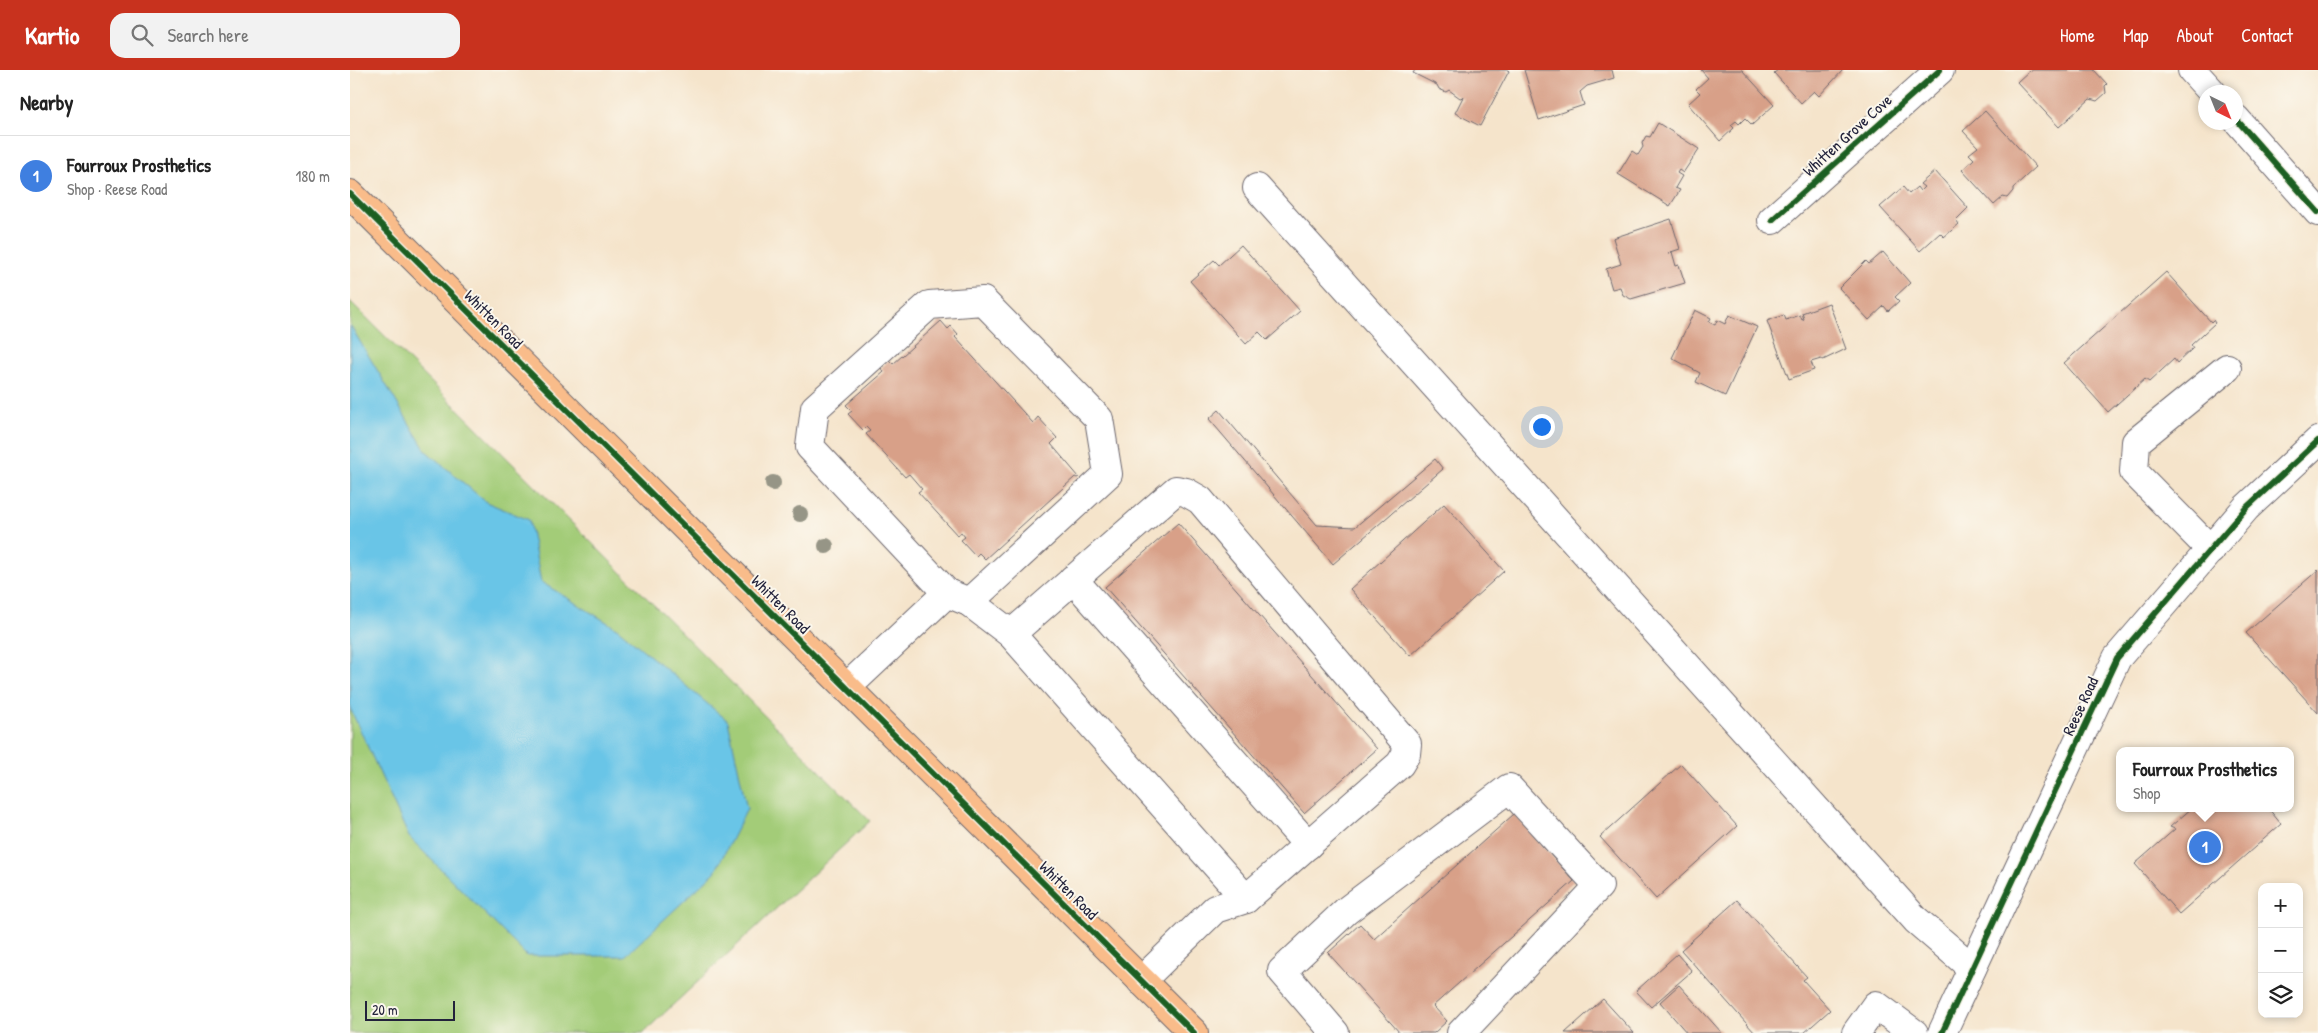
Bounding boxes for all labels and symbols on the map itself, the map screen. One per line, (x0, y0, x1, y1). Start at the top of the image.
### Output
north arrow (2198, 85, 2243, 130)
street label: Whitten Grove Cove (1798, 89, 1897, 181)
street label: Whitten Road (460, 285, 528, 353)
your location (1529, 414, 1555, 440)
street label: Whitten Road (747, 570, 815, 638)
street label: Reese Road (2057, 673, 2103, 739)
pin: 1 (2189, 828, 2221, 866)
street label: Whitten Road (1035, 856, 1103, 924)
scale bar (365, 998, 455, 1021)

